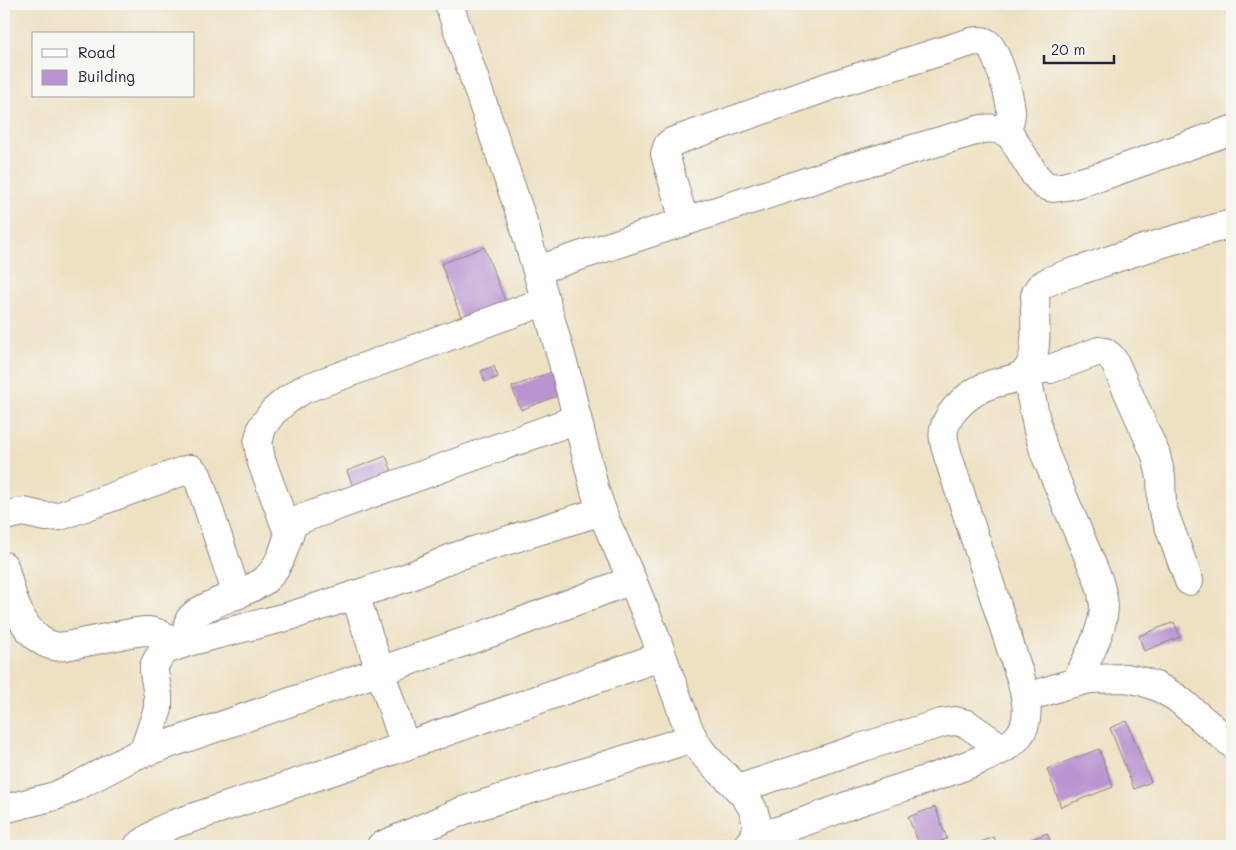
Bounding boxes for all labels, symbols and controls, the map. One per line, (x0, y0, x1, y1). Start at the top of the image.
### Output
legend (32, 32, 195, 98)
scale bar (1044, 32, 1114, 64)
text: 20 m (1051, 39, 1085, 59)
text: Road (78, 42, 115, 62)
text: Building (78, 66, 135, 86)

